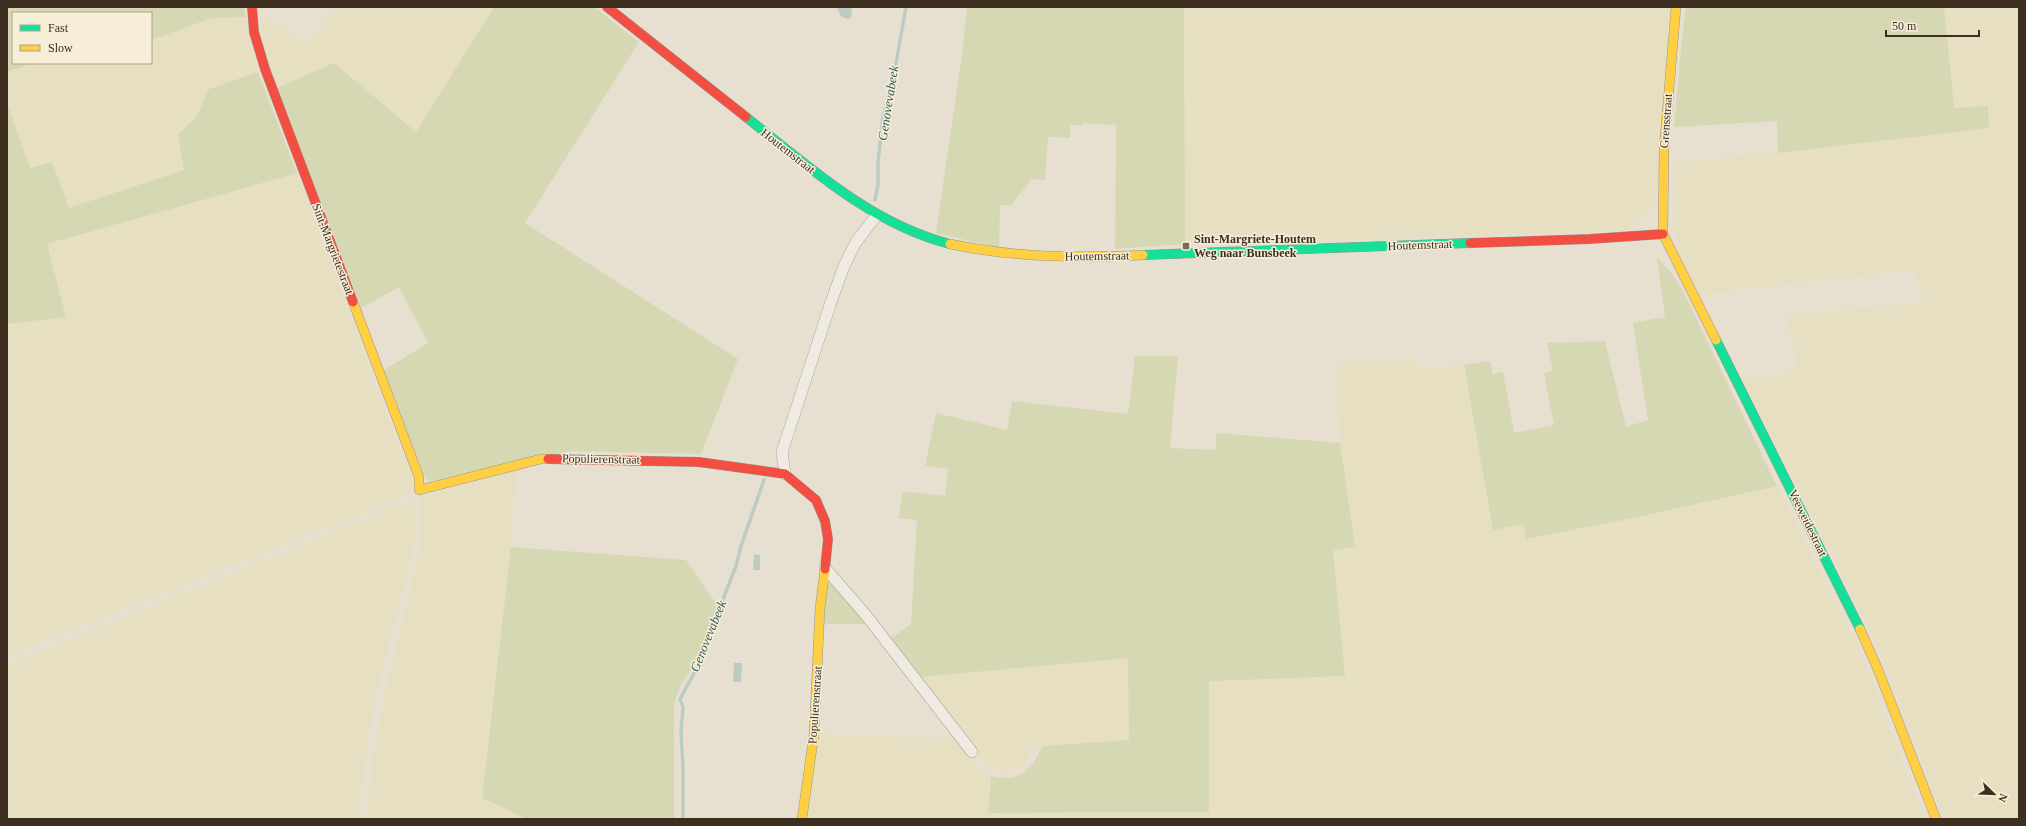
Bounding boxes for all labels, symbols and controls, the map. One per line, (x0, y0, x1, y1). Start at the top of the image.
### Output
legend (12, 12, 152, 64)
scale bar (1886, 12, 1979, 38)
text: 50 m (1892, 19, 1917, 33)
text: Fast (48, 21, 69, 35)
text: Slow (48, 41, 73, 55)
water label: Genovevabeek (875, 64, 901, 142)
street label: Grensstraat (1657, 93, 1675, 149)
street label: Houtemstraat (758, 126, 818, 177)
street label: Sint-Margrietestraat (309, 201, 357, 297)
place label: Sint-Margriete-Houtem Weg naar Bunsbeek (1194, 232, 1316, 260)
street label: Houtemstraat (1387, 237, 1453, 253)
marker: Sint-Margriete-Houtem Weg naar Bunsbeek (1181, 241, 1191, 251)
street label: Houtemstraat (1065, 248, 1130, 264)
street label: Populierenstraat (562, 451, 641, 467)
street label: Veeweidestraat (1786, 487, 1830, 559)
water label: Genovevabeek (687, 598, 729, 674)
street label: Populierenstraat (805, 665, 825, 744)
north arrow (1974, 774, 2014, 814)
text: N (1996, 792, 2010, 804)

